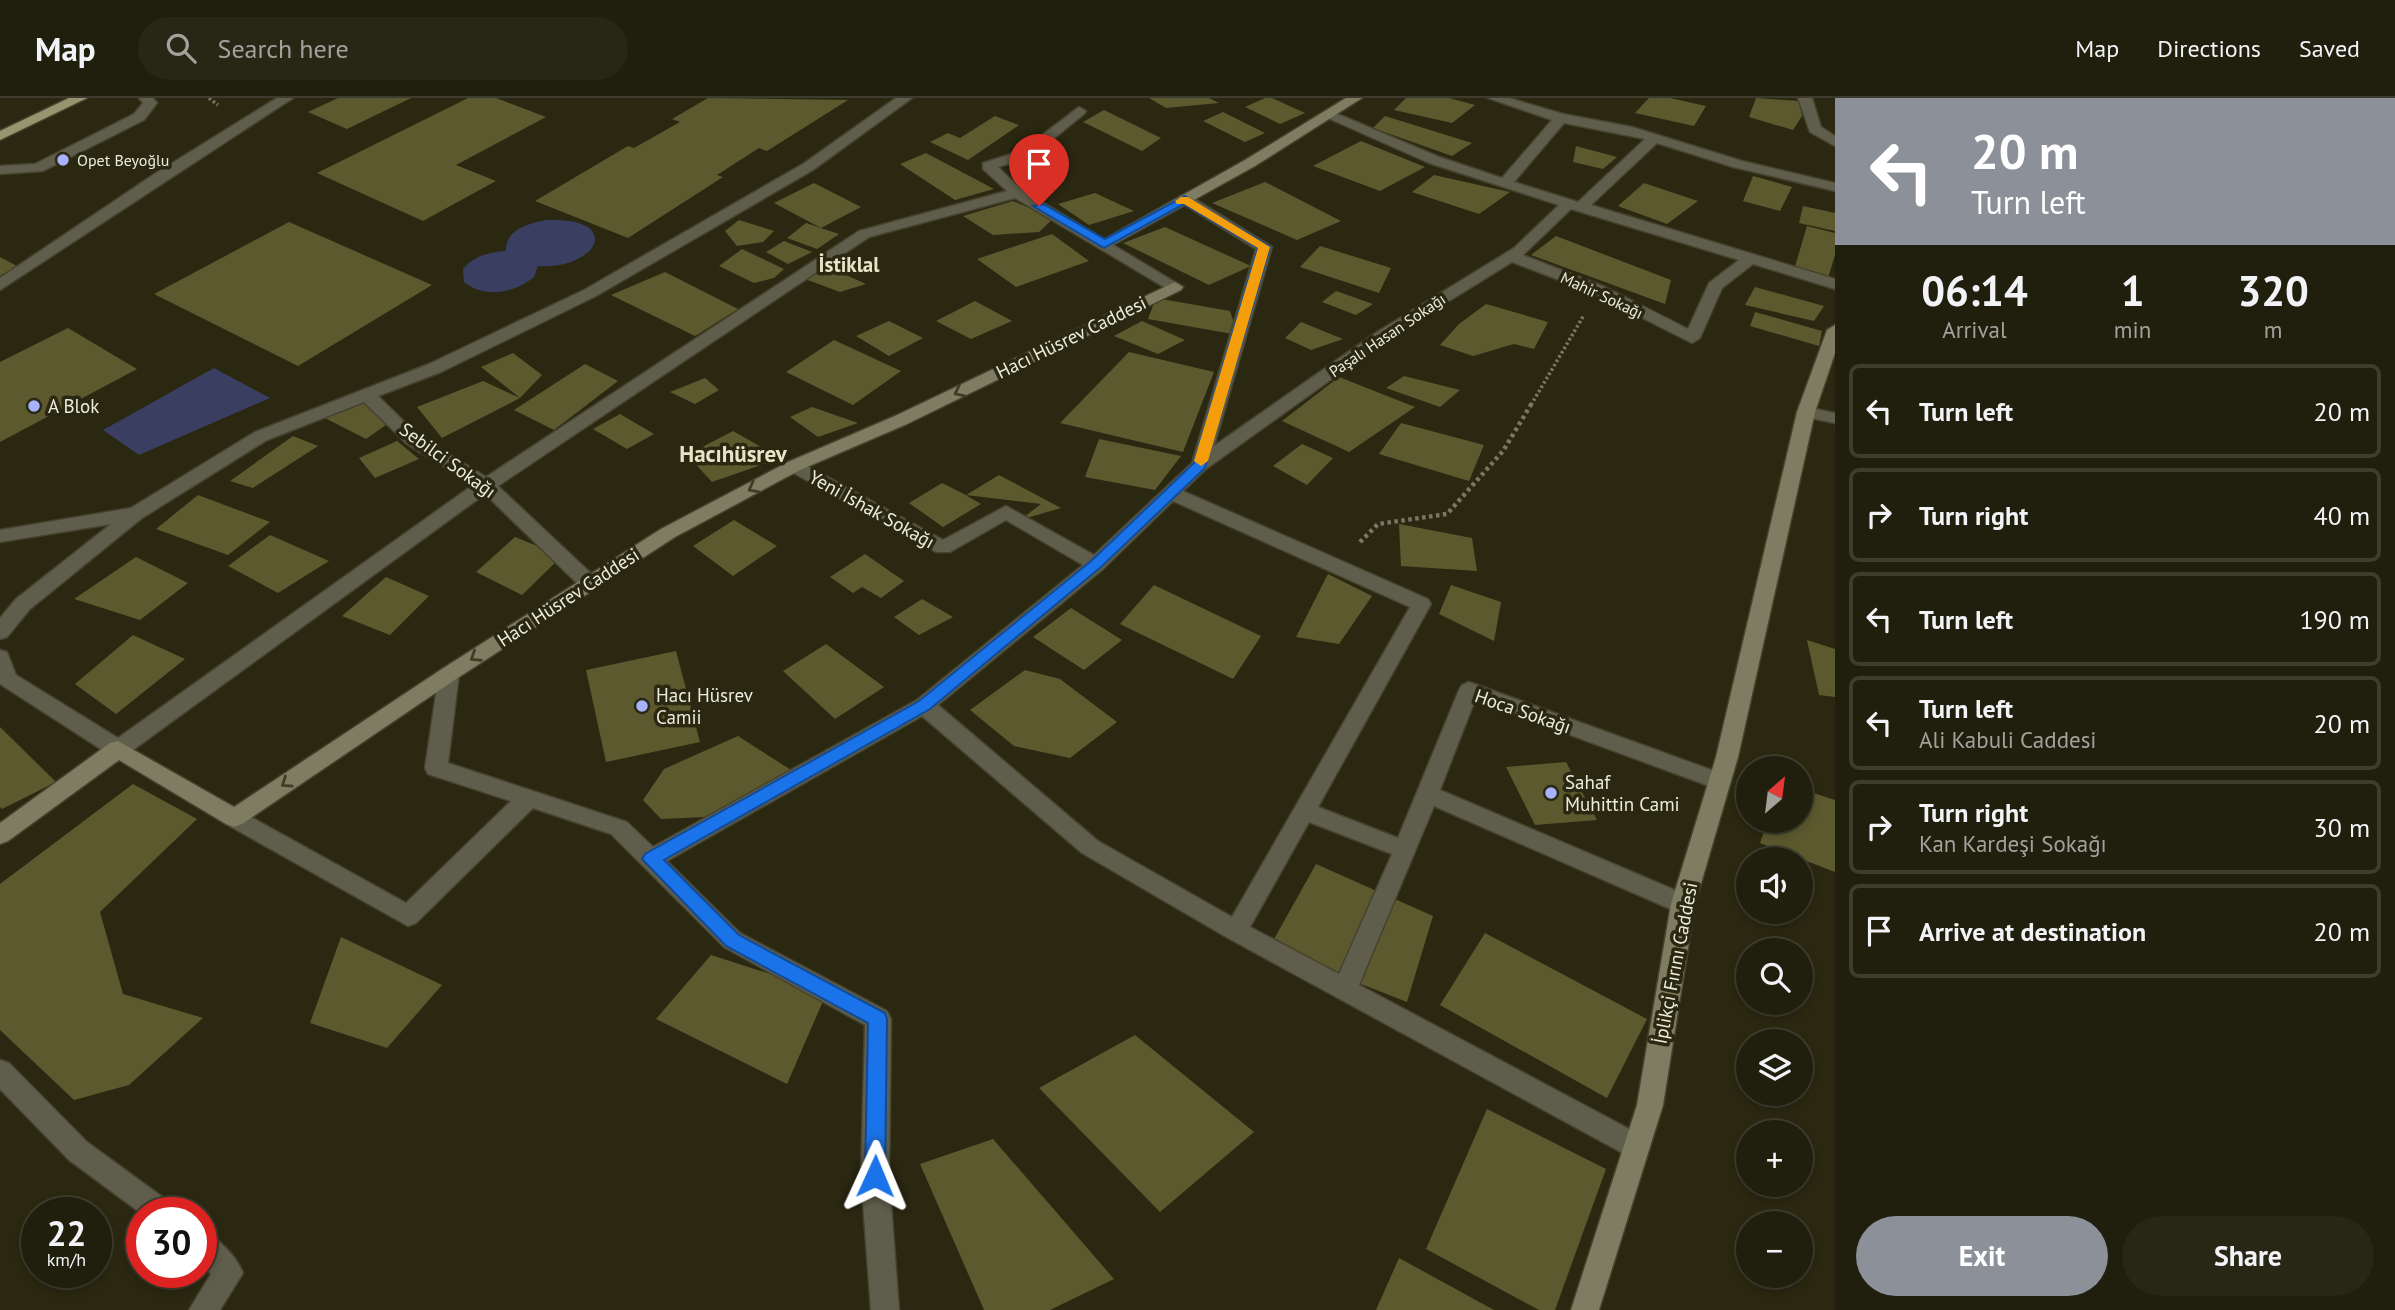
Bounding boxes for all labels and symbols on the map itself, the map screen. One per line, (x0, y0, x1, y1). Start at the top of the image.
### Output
pin (1009, 134, 1069, 206)
place label: Opet Beyoğlu (77, 150, 169, 170)
marker: Opet Beyoğlu (55, 152, 71, 168)
district label: İstiklal (819, 251, 880, 278)
street label: Mahir Sokağı (1557, 267, 1647, 323)
street label: Paşalı Hasan Sokağı (1325, 289, 1449, 381)
street label: Hacı Hüsrev Caddesi (992, 290, 1150, 384)
one-way arrow (954, 383, 966, 397)
place label: A Blok (48, 394, 99, 418)
marker: A Blok (26, 398, 42, 414)
street label: Sebilci Sokağı (395, 417, 501, 503)
district label: Hacıhüsrev (679, 439, 788, 468)
street label: Yeni İshak Sokağı (805, 465, 939, 553)
one-way arrow (748, 479, 760, 493)
street label: Hacı Hüsrev Caddesi (493, 542, 643, 652)
one-way arrow (470, 649, 483, 662)
place label: Hacı Hüsrev Camii (656, 683, 753, 729)
street label: Hoca Sokağı (1472, 683, 1574, 739)
marker: Hacı Hüsrev Camii (634, 698, 650, 714)
north arrow (1736, 756, 1813, 833)
place label: Sahaf Muhittin Cami (1565, 770, 1680, 816)
one-way arrow (281, 775, 294, 788)
marker: Sahaf Muhittin Cami (1543, 785, 1559, 801)
street label: İplikçi Fırını Caddesi (1648, 880, 1702, 1046)
position arrow (838, 1139, 912, 1213)
speed limit sign: 30 (126, 1197, 217, 1288)

